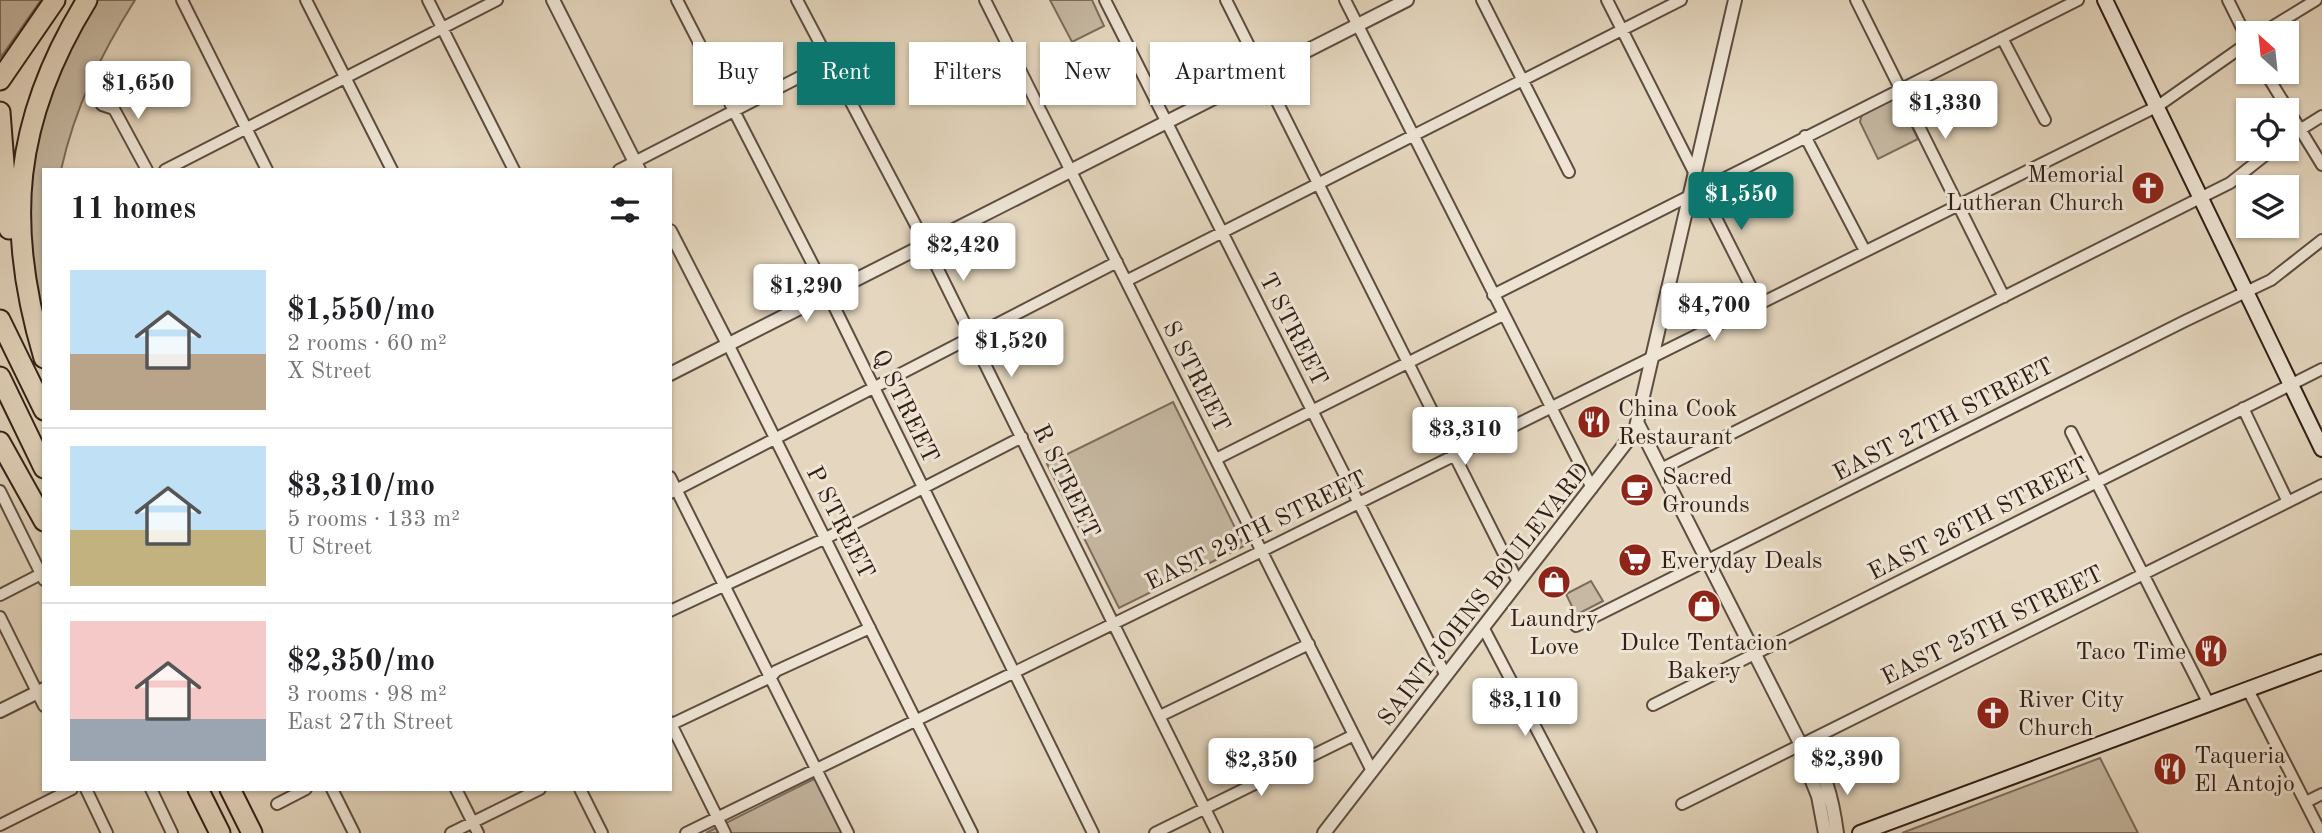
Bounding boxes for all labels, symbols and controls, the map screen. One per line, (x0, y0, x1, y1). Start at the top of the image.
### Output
north arrow (2236, 21, 2300, 84)
map controls (2236, 21, 2299, 238)
chip: Buy (693, 42, 783, 105)
chip: Rent (797, 42, 895, 105)
chip: Filters (909, 42, 1026, 105)
chip: New (1040, 42, 1136, 105)
chip: Apartment (1150, 42, 1310, 105)
pin: $1,650 (81, 61, 195, 121)
text: $1,650 (101, 72, 175, 95)
pin: $1,330 (1888, 82, 2002, 141)
text: $1,330 (1908, 92, 1982, 115)
button: locate (2236, 98, 2299, 161)
place label: Memorial Lutheran Church (1946, 164, 2124, 216)
church icon: Memorial Lutheran Church (2129, 169, 2167, 207)
pin: $1,550 (1684, 173, 1798, 232)
button: layers (2236, 175, 2299, 238)
text: $1,550 (1704, 183, 1778, 206)
icon: filters (606, 191, 644, 229)
text: 11 homes (70, 195, 196, 225)
pin: $2,420 (906, 224, 1020, 283)
text: $2,420 (926, 234, 1000, 257)
pin: $1,290 (749, 264, 863, 324)
street label: T STREET (1254, 270, 1331, 390)
text: $1,290 (769, 275, 843, 298)
pin: $4,700 (1657, 284, 1771, 343)
text: $4,700 (1677, 294, 1751, 317)
text: $1,550/mo (287, 296, 435, 326)
icon: home (126, 298, 210, 382)
street label: S STREET (1157, 318, 1233, 436)
pin: $1,520 (954, 320, 1068, 379)
text: $1,520 (974, 330, 1048, 353)
text: 2 rooms · 60 m² (287, 332, 447, 355)
street label: Q STREET (866, 346, 942, 467)
street label: EAST 27TH STREET (1830, 355, 2058, 487)
text: X Street (287, 360, 372, 383)
place label: China Cook Restaurant (1618, 398, 1738, 450)
restaurant icon: China Cook Restaurant (1575, 403, 1613, 441)
pin: $3,310 (1408, 407, 1522, 467)
text: $3,310 (1428, 418, 1502, 441)
street label: R STREET (1027, 421, 1103, 543)
street label: EAST 26TH STREET (1865, 454, 2093, 586)
street label: SAINT JOHNS BOULEVARD (1375, 459, 1595, 731)
street label: P STREET (801, 463, 878, 583)
place label: Sacred Grounds (1662, 466, 1750, 518)
street label: EAST 29TH STREET (1142, 468, 1372, 596)
cafe icon: Sacred Grounds (1618, 471, 1656, 509)
text: $3,310/mo (287, 472, 435, 502)
icon: home (126, 474, 210, 558)
text: 5 rooms · 133 m² (287, 508, 460, 531)
text: U Street (287, 536, 372, 559)
supermarket icon: Everyday Deals (1616, 541, 1654, 579)
place label: Everyday Deals (1660, 550, 1823, 574)
shop icon: Laundry Love (1535, 563, 1573, 601)
street label: EAST 25TH STREET (1878, 563, 2108, 691)
shop icon: Dulce Tentacion Bakery (1685, 587, 1723, 625)
place label: Laundry Love (1510, 608, 1599, 660)
place label: Dulce Tentacion Bakery (1620, 632, 1788, 684)
restaurant icon: Taco Time (2192, 632, 2230, 670)
place label: Taco Time (2075, 641, 2186, 665)
text: $2,350/mo (287, 647, 435, 677)
icon: home (126, 649, 210, 733)
pin: $3,110 (1468, 678, 1582, 738)
text: 3 rooms · 98 m² (287, 683, 447, 706)
text: $3,110 (1488, 689, 1562, 712)
place label: River City Church (2018, 689, 2125, 741)
church icon: River City Church (1974, 694, 2012, 732)
text: East 27th Street (287, 711, 453, 734)
pin: $2,350 (1204, 738, 1318, 798)
pin: $2,390 (1790, 738, 1904, 797)
place label: Taqueria El Antojo (2194, 745, 2295, 797)
text: $2,390 (1810, 748, 1884, 771)
text: $2,350 (1224, 749, 1298, 772)
restaurant icon: Taqueria El Antojo (2151, 750, 2189, 788)

